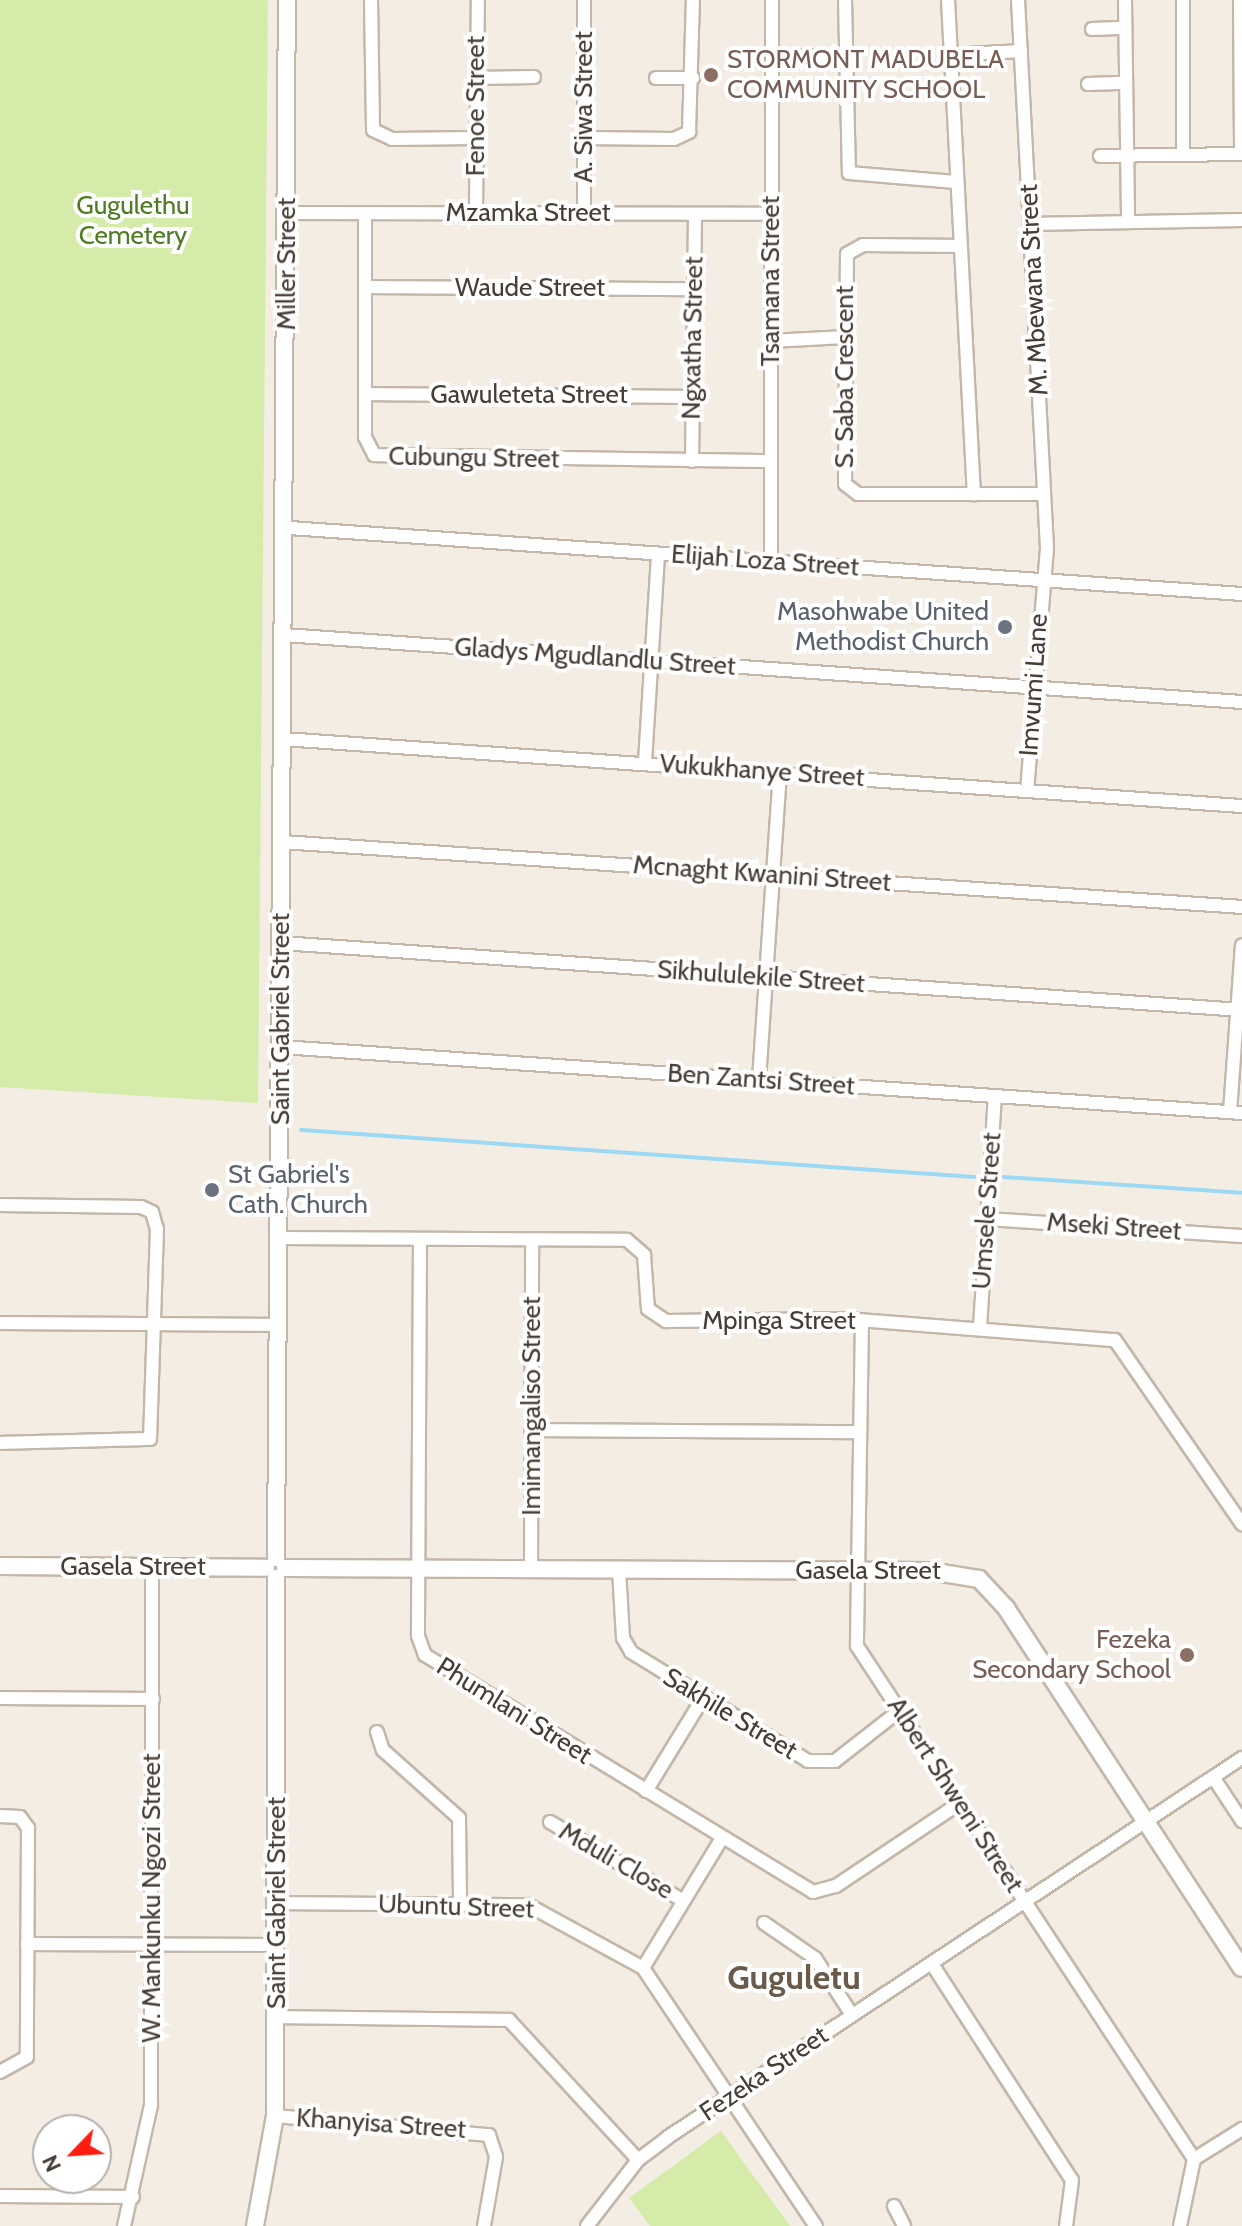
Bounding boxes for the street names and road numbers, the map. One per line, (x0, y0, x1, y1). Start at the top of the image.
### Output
street label: A. Siwa Street (568, 31, 600, 183)
street label: Fenoe Street (460, 36, 492, 176)
street label: M. Mbewana Street (1013, 183, 1055, 397)
street label: Tsamana Street (755, 196, 787, 366)
street label: Mzamka Street (445, 197, 611, 229)
street label: Miller Street (271, 198, 303, 330)
street label: Ngxatha Street (676, 256, 710, 420)
street label: Waude Street (455, 272, 605, 304)
street label: S. Saba Crescent (829, 286, 861, 468)
street label: Gawuleteta Street (430, 379, 628, 411)
street label: Cubungu Street (388, 441, 560, 475)
street label: Elijah Loza Street (670, 539, 860, 583)
street label: Imvumi Lane (1013, 613, 1055, 757)
street label: Gladys Mgudlandlu Street (453, 632, 737, 682)
street label: Vukukhanye Street (659, 748, 865, 794)
street label: Mcnaght Kwanini Street (632, 849, 892, 899)
street label: Saint Gabriel Street (265, 913, 297, 1125)
street label: Sikhululekile Street (656, 954, 866, 1000)
street label: Ben Zantsi Street (666, 1058, 856, 1102)
street label: Umsele Street (966, 1131, 1008, 1291)
street label: Mseki Street (1046, 1207, 1182, 1247)
street label: Imimangaliso Street (516, 1296, 548, 1516)
street label: Mpinga Street (702, 1305, 856, 1337)
street label: Gasela Street (60, 1551, 206, 1583)
street label: Gasela Street (795, 1555, 941, 1587)
street label: Phumlani Street (431, 1651, 597, 1771)
street label: Sakhile Street (657, 1662, 803, 1766)
street label: Albert Shweni Street (880, 1692, 1030, 1898)
street label: W. Mankunku Ngozi Street (136, 1753, 168, 2043)
street label: Saint Gabriel Street (261, 1797, 293, 2009)
street label: Mduli Close (553, 1816, 679, 1906)
street label: Ubuntu Street (378, 1889, 534, 1925)
street label: Fezeka Street (694, 2020, 834, 2128)
street label: Khanyisa Street (295, 2103, 467, 2145)

